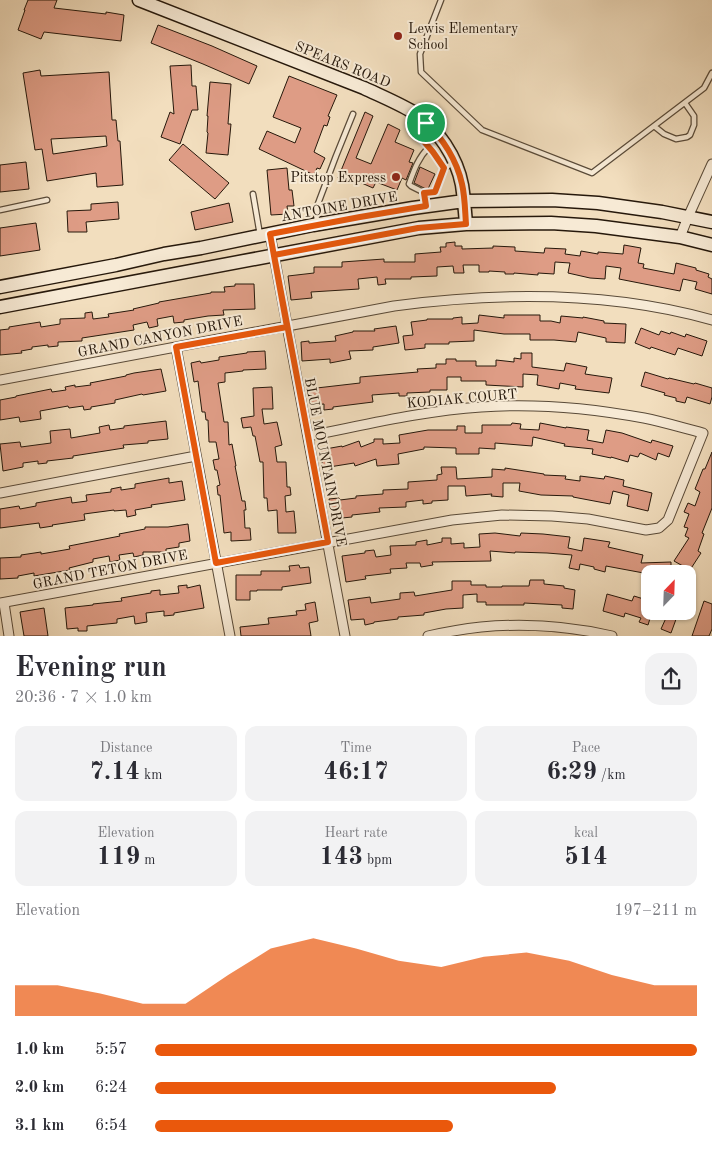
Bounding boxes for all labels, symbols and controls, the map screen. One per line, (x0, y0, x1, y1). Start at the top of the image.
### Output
place label: Lewis Elementary School (408, 22, 519, 52)
marker: Lewis Elementary School (392, 30, 404, 42)
street label: SPEARS ROAD (293, 39, 393, 91)
pin (405, 102, 447, 144)
icon: arrive (412, 109, 440, 137)
place label: Pitstop Express (290, 171, 386, 185)
marker: Pitstop Express (390, 171, 402, 183)
street label: ANTOINE DRIVE (280, 190, 399, 224)
street label: GRAND CANYON DRIVE (77, 314, 244, 360)
street label: BLUE MOUNTAIN DRIVE (302, 376, 348, 548)
street label: KODIAK COURT (406, 387, 518, 411)
street label: GRAND TETON DRIVE (32, 548, 189, 592)
north arrow (641, 565, 696, 620)
map controls (641, 565, 696, 620)
button: share (645, 653, 697, 705)
text: Evening run (15, 655, 167, 683)
text: 20:36 · 7 × 1.0 km (15, 690, 152, 706)
text: Distance (100, 741, 152, 755)
text: Time (340, 741, 372, 755)
text: Pace (572, 741, 600, 755)
text: 7.14 (90, 760, 140, 785)
text: 46:17 (323, 760, 389, 785)
text: 6:29 (546, 760, 597, 785)
text: km (140, 768, 162, 782)
text: /km (597, 768, 626, 782)
text: Elevation (98, 826, 154, 840)
text: Heart rate (325, 826, 387, 840)
text: kcal (574, 826, 598, 840)
text: 119 (97, 845, 140, 870)
text: 143 (320, 845, 363, 870)
text: 514 (564, 845, 608, 870)
text: m (140, 853, 155, 867)
text: bpm (363, 853, 392, 867)
text: Elevation (15, 903, 80, 919)
text: 197–211 m (614, 903, 697, 919)
text: 1.0 km (15, 1042, 64, 1058)
text: 5:57 (95, 1042, 127, 1058)
text: 2.0 km (15, 1080, 64, 1096)
text: 6:24 (95, 1080, 127, 1096)
text: 3.1 km (15, 1118, 64, 1134)
text: 6:54 (95, 1118, 127, 1134)

